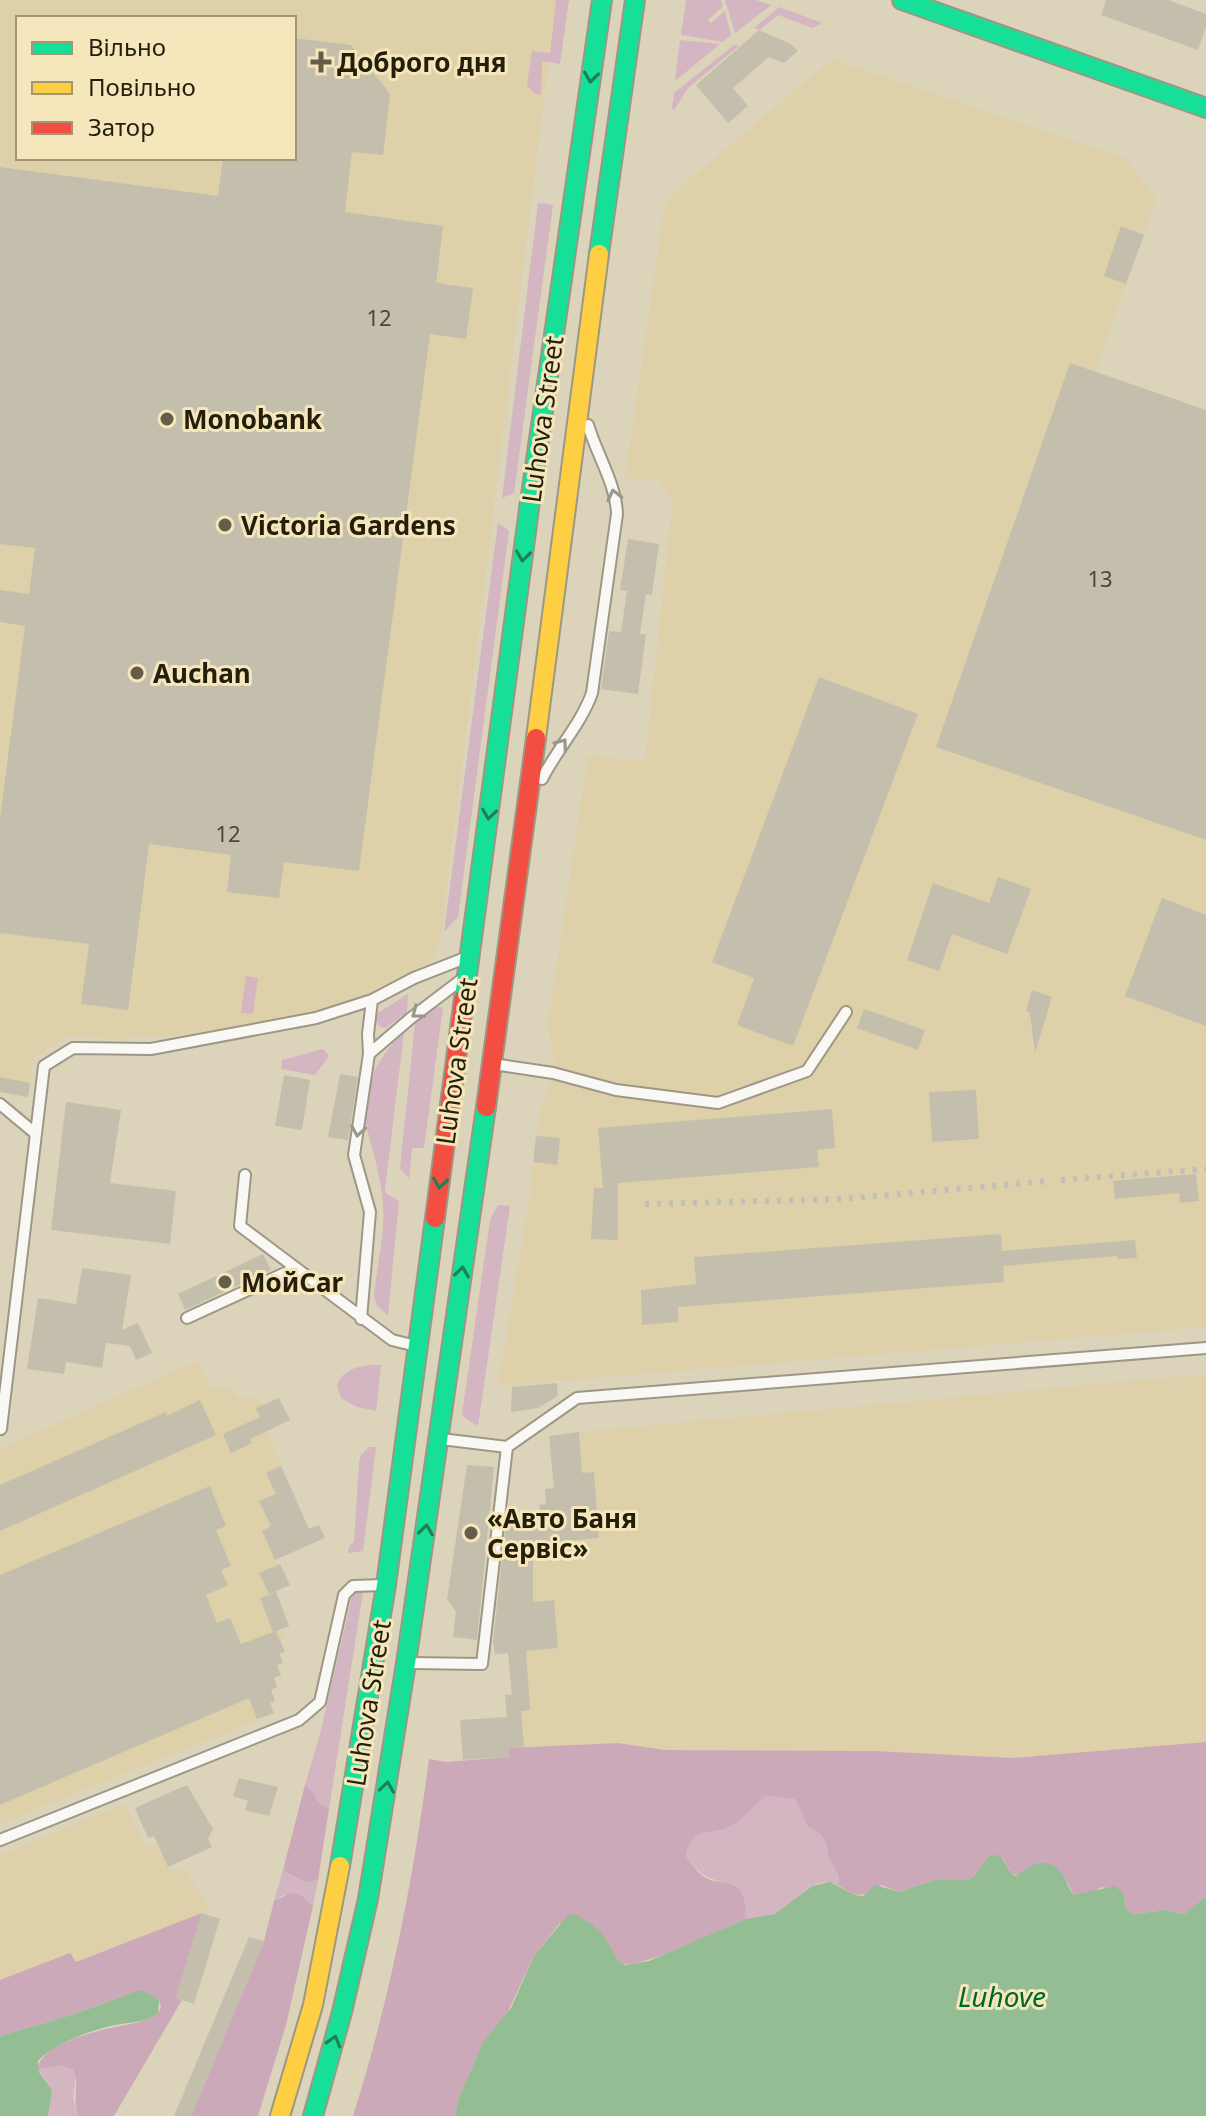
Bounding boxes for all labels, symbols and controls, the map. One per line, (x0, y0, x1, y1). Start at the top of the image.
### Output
legend (16, 16, 296, 160)
text: Вільно (88, 30, 166, 63)
place label: Доброго дня (337, 44, 507, 80)
marker: Доброго дня (312, 53, 330, 71)
text: Повільно (88, 70, 196, 103)
one-way arrow (583, 70, 600, 84)
text: Затор (88, 110, 155, 143)
house number: 12 (366, 302, 392, 332)
street label: Luhova Street (512, 333, 572, 505)
place label: Monobank (183, 401, 323, 437)
marker: Monobank (158, 410, 176, 428)
one-way arrow (606, 489, 623, 503)
place label: Victoria Gardens (241, 507, 456, 543)
marker: Victoria Gardens (216, 516, 234, 534)
one-way arrow (515, 550, 532, 563)
house number: 13 (1087, 563, 1113, 593)
place label: Auchan (153, 655, 251, 691)
marker: Auchan (128, 664, 146, 682)
one-way arrow (552, 739, 566, 753)
one-way arrow (481, 807, 498, 821)
house number: 12 (215, 818, 241, 848)
street label: Luhova Street (426, 975, 486, 1147)
one-way arrow (411, 1004, 426, 1018)
one-way arrow (350, 1124, 367, 1138)
one-way arrow (432, 1176, 449, 1190)
place label: МойCar (241, 1264, 343, 1300)
one-way arrow (453, 1265, 470, 1279)
marker: МойCar (216, 1273, 234, 1291)
place label: «Авто Баня Сервіс» (487, 1500, 637, 1566)
one-way arrow (417, 1523, 434, 1536)
marker: «Авто Баня Сервіс» (462, 1524, 480, 1542)
street label: Luhova Street (337, 1617, 399, 1789)
one-way arrow (377, 1780, 394, 1793)
water label: Luhove (958, 1977, 1046, 2015)
one-way arrow (324, 2034, 341, 2048)

